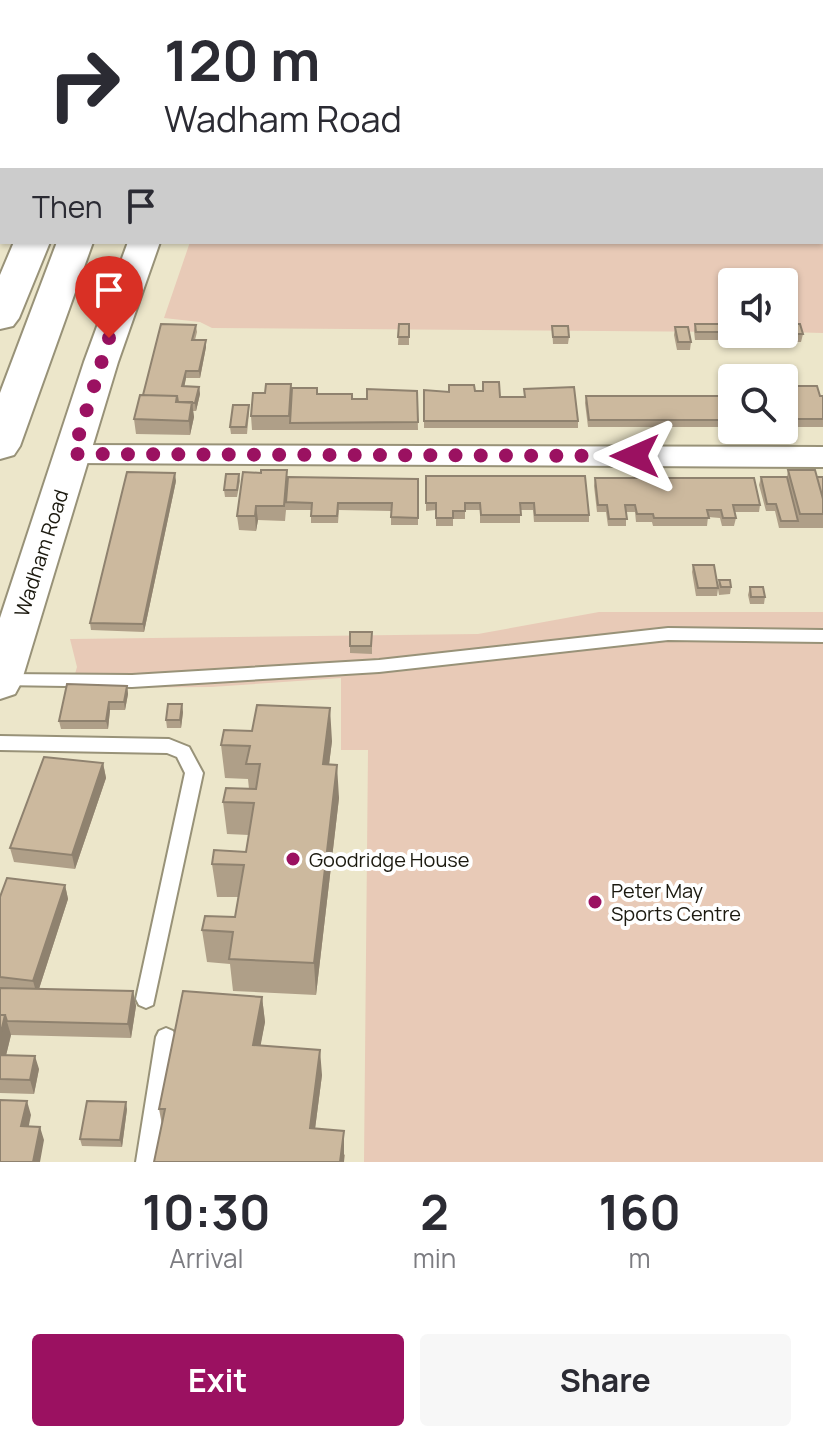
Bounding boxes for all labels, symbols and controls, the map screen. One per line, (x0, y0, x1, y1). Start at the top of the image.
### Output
text: 120 m (164, 21, 320, 98)
icon: right (32, 32, 136, 136)
text: Wadham Road (164, 94, 402, 143)
icon: arrive (119, 184, 163, 228)
text: Then (32, 186, 103, 227)
pin (75, 256, 143, 338)
icon: arrive (87, 268, 131, 312)
map controls (718, 268, 798, 444)
button: sound (718, 268, 798, 348)
button: search (718, 364, 798, 444)
position arrow (593, 414, 677, 498)
street label: Wadham Road (8, 486, 74, 620)
place label: Goodridge House (309, 846, 469, 873)
marker: Goodridge House (284, 850, 302, 868)
place label: Peter May Sports Centre (611, 877, 741, 927)
marker: Peter May Sports Centre (586, 893, 604, 911)
text: 10:30 (142, 1179, 271, 1244)
text: 2 (420, 1179, 449, 1244)
text: 160 (598, 1179, 681, 1244)
text: Arrival (169, 1240, 243, 1276)
text: min (413, 1240, 456, 1276)
text: m (629, 1240, 651, 1276)
button: Exit (32, 1334, 404, 1426)
button: Share (420, 1334, 791, 1426)

